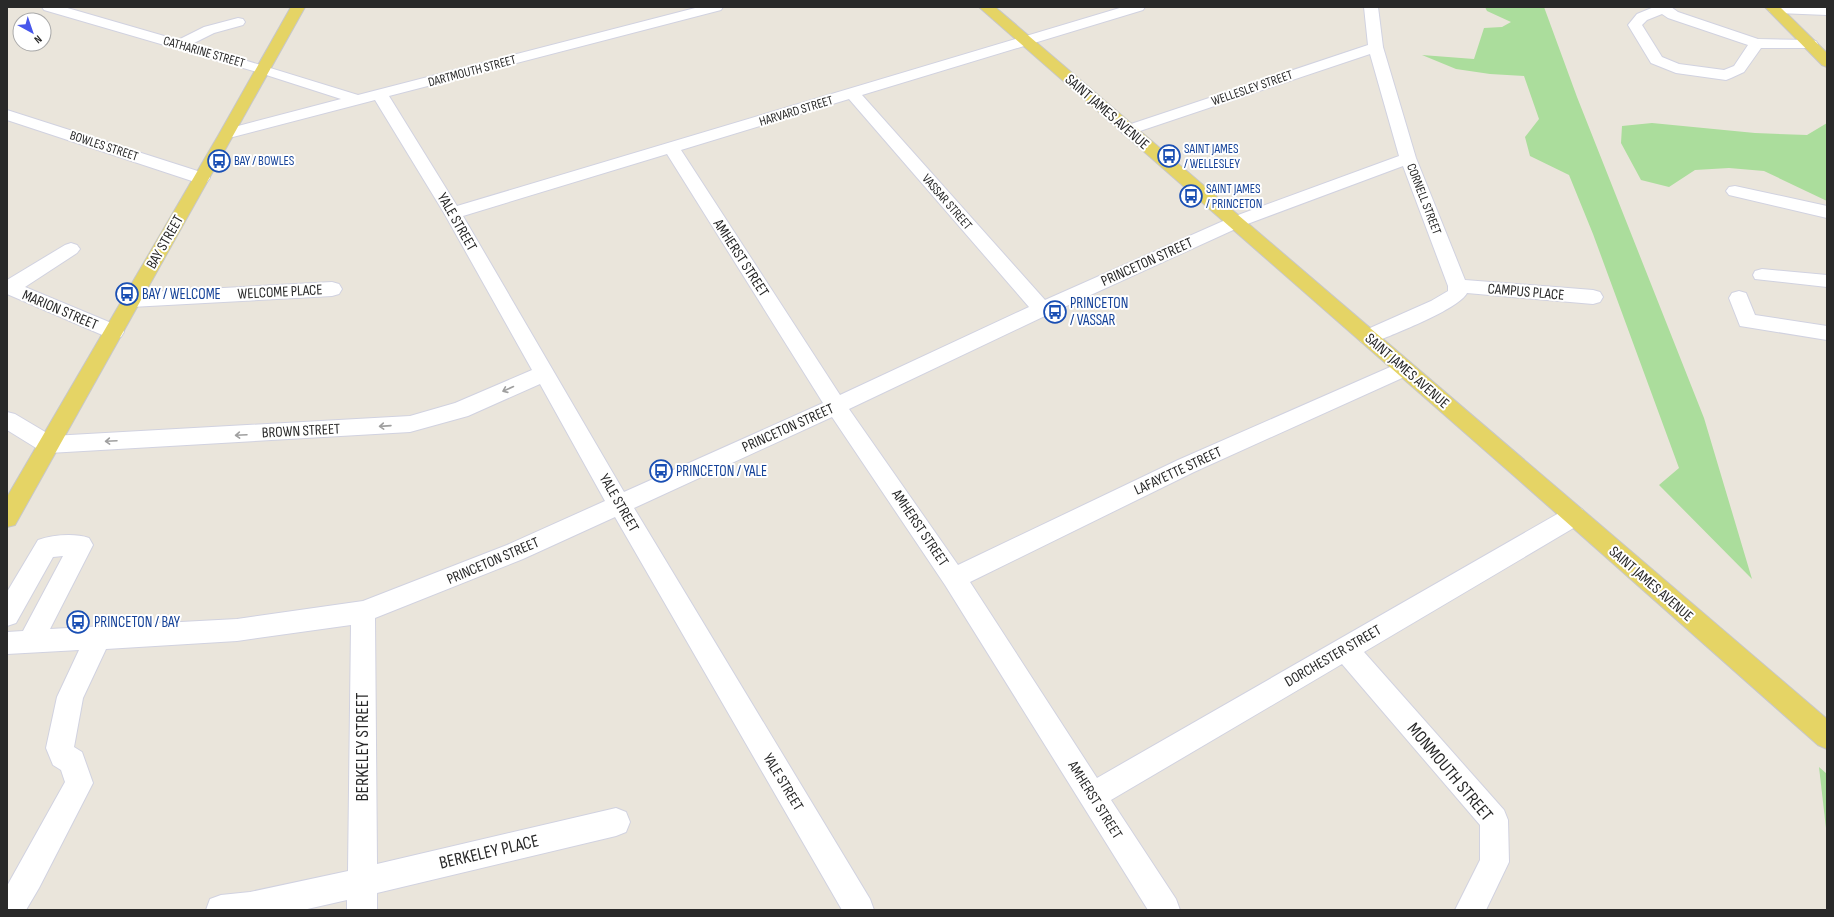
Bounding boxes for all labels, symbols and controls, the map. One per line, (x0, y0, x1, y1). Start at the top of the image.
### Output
north arrow (12, 12, 52, 52)
text: N (32, 32, 45, 46)
street label: CATHARINE STREET (161, 33, 247, 71)
street label: DARTMOUTH STREET (426, 52, 518, 90)
street label: WELLESLEY STREET (1209, 67, 1295, 109)
street label: SAINT JAMES AVENUE (1061, 70, 1153, 154)
street label: HARVARD STREET (757, 92, 835, 130)
street label: BOWLES STREET (68, 127, 140, 165)
place label: SAINT JAMES / WELLESLEY (1184, 141, 1240, 172)
bus stop icon: SAINT JAMES / WELLESLEY (1156, 143, 1182, 169)
bus stop icon: BAY / BOWLES (206, 148, 232, 174)
place label: BAY / BOWLES (234, 153, 295, 169)
street label: CORNELL STREET (1403, 161, 1445, 237)
street label: VASSAR STREET (919, 171, 975, 233)
place label: SAINT JAMES / PRINCETON (1206, 181, 1262, 212)
bus stop icon: SAINT JAMES / PRINCETON (1178, 183, 1204, 209)
street label: YALE STREET (433, 190, 481, 254)
street label: BAY STREET (142, 212, 188, 272)
street label: AMHERST STREET (708, 215, 773, 300)
street label: PRINCETON STREET (1098, 233, 1196, 291)
street label: CAMPUS PLACE (1487, 279, 1565, 305)
street label: WELCOME PLACE (237, 280, 323, 304)
bus stop icon: BAY / WELCOME (114, 281, 140, 307)
place label: BAY / WELCOME (142, 285, 221, 304)
street label: MARION STREET (19, 286, 101, 334)
place label: PRINCETON / VASSAR (1070, 294, 1128, 330)
bus stop icon: PRINCETON / VASSAR (1042, 299, 1068, 325)
street label: SAINT JAMES AVENUE (1361, 329, 1453, 413)
one-way arrow (503, 386, 515, 393)
street label: PRINCETON STREET (739, 399, 837, 457)
street label: BROWN STREET (261, 419, 341, 443)
one-way arrow (379, 422, 392, 429)
one-way arrow (235, 431, 248, 438)
one-way arrow (105, 438, 118, 445)
street label: LAFAYETTE STREET (1131, 442, 1225, 500)
bus stop icon: PRINCETON / YALE (648, 458, 674, 484)
place label: PRINCETON / YALE (676, 462, 767, 481)
street label: YALE STREET (595, 471, 643, 535)
street label: AMHERST STREET (887, 485, 953, 570)
street label: PRINCETON STREET (444, 533, 542, 589)
street label: SAINT JAMES AVENUE (1605, 542, 1697, 626)
bus stop icon: PRINCETON / BAY (65, 609, 91, 635)
place label: PRINCETON / BAY (94, 613, 181, 632)
street label: DORCHESTER STREET (1281, 621, 1385, 691)
street label: BERKELEY STREET (352, 692, 373, 802)
street label: MONMOUTH STREET (1403, 719, 1497, 825)
street label: YALE STREET (758, 750, 808, 814)
street label: AMHERST STREET (1063, 757, 1127, 843)
street label: BERKELEY PLACE (437, 830, 541, 874)

